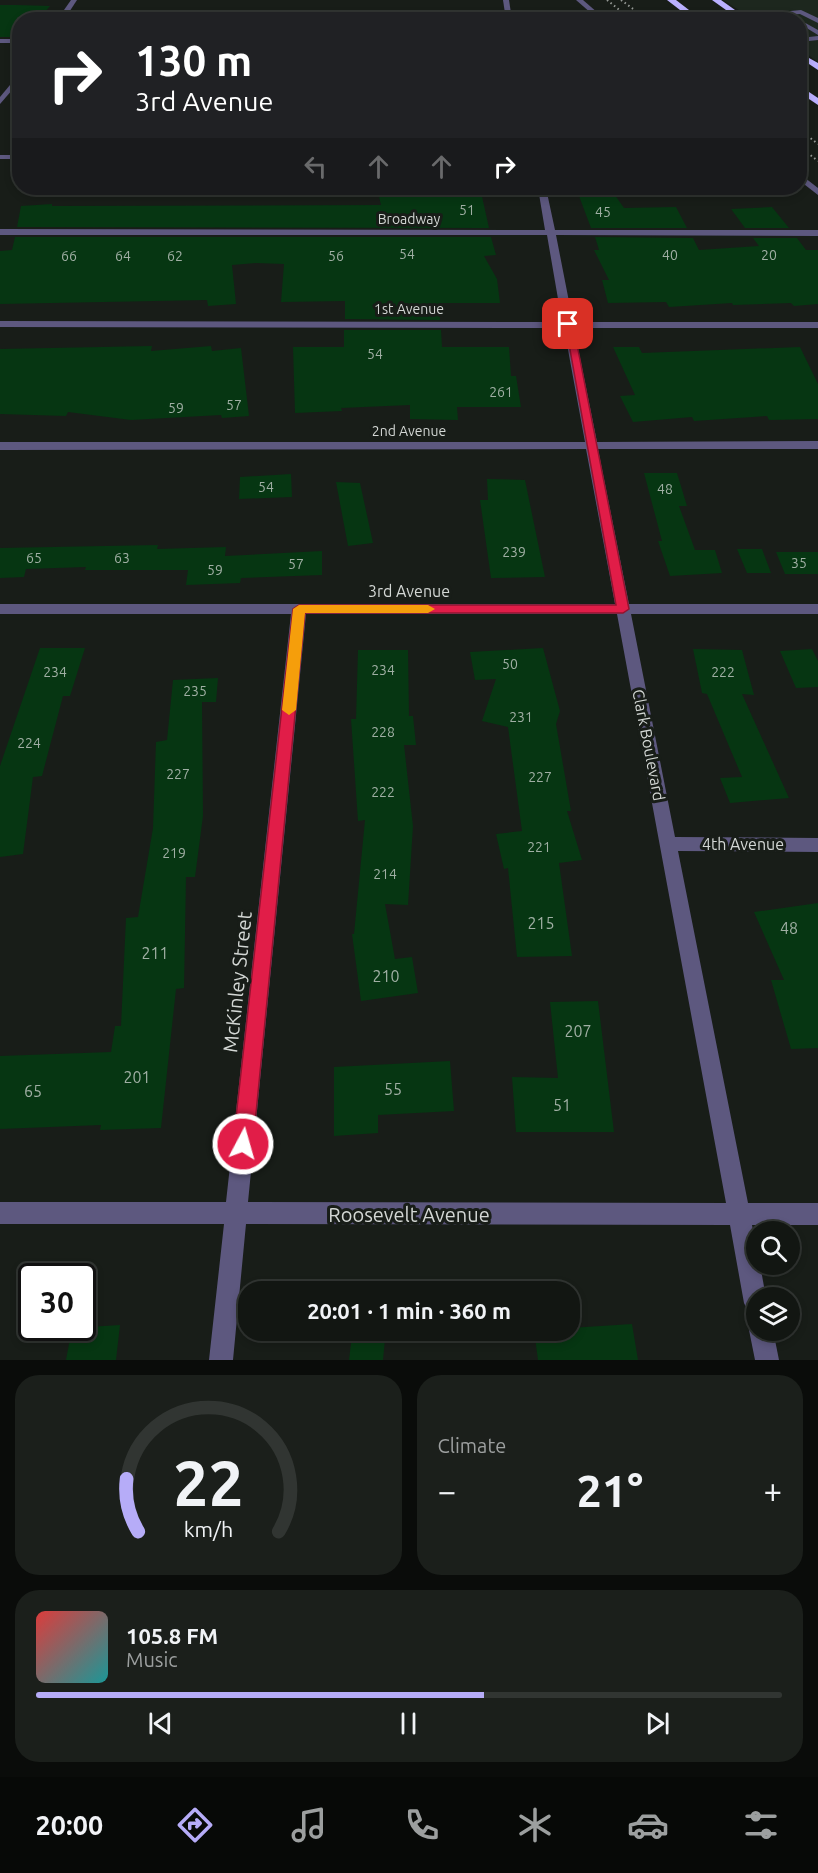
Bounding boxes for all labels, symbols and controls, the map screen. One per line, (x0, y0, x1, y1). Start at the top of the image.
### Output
icon: right (36, 36, 114, 114)
text: 130 m (135, 37, 252, 84)
text: 3rd Avenue (135, 86, 273, 116)
icon: left (299, 150, 332, 183)
icon: ahead (362, 150, 395, 183)
icon: ahead (425, 150, 458, 183)
icon: right (488, 150, 521, 183)
house number: 51 (459, 202, 475, 218)
house number: 45 (595, 204, 611, 220)
street label: Broadway (378, 211, 441, 227)
house number: 54 (399, 246, 415, 262)
house number: 40 (662, 247, 678, 263)
house number: 20 (761, 247, 777, 263)
house number: 66 (61, 248, 77, 264)
house number: 64 (115, 248, 131, 264)
house number: 62 (167, 248, 183, 264)
house number: 56 (328, 248, 344, 264)
pin (542, 298, 593, 349)
street label: 1st Avenue (374, 301, 444, 317)
icon: arrive (551, 307, 584, 340)
house number: 54 (367, 346, 383, 362)
house number: 261 (489, 384, 513, 400)
house number: 57 (226, 397, 242, 413)
house number: 59 (168, 400, 184, 416)
street label: 2nd Avenue (372, 423, 446, 439)
house number: 54 (258, 479, 274, 495)
house number: 48 (657, 481, 673, 497)
house number: 239 (502, 544, 526, 560)
house number: 65 (26, 550, 42, 566)
house number: 63 (114, 550, 130, 566)
house number: 35 (791, 555, 807, 571)
house number: 57 (288, 556, 304, 572)
house number: 59 (207, 562, 223, 578)
street label: 3rd Avenue (368, 582, 450, 600)
house number: 50 (502, 656, 518, 672)
house number: 234 (371, 662, 395, 678)
house number: 234 (43, 664, 67, 680)
house number: 222 (711, 664, 735, 680)
house number: 235 (183, 683, 207, 699)
street label: Clark Boulevard (629, 688, 669, 802)
house number: 231 (509, 709, 533, 725)
house number: 228 (371, 724, 395, 740)
house number: 224 (17, 735, 41, 751)
house number: 227 (166, 766, 190, 782)
house number: 227 (528, 769, 552, 785)
house number: 222 (371, 784, 395, 800)
street label: 4th Avenue (702, 835, 784, 853)
house number: 221 (527, 839, 551, 855)
house number: 219 (162, 845, 186, 861)
house number: 214 (373, 866, 397, 882)
street label: McKinley Street (218, 910, 256, 1054)
house number: 215 (527, 914, 555, 932)
house number: 48 (780, 919, 798, 937)
house number: 211 (141, 944, 169, 962)
house number: 210 (372, 967, 400, 985)
house number: 207 (564, 1022, 592, 1040)
house number: 201 (123, 1068, 151, 1086)
house number: 55 (384, 1080, 402, 1098)
house number: 65 (24, 1082, 42, 1100)
house number: 51 (553, 1096, 571, 1114)
position arrow (211, 1112, 275, 1176)
street label: Roosevelt Avenue (328, 1203, 490, 1226)
map controls (746, 1221, 800, 1341)
button: search (746, 1221, 800, 1275)
speed limit sign: 30 (18, 1263, 96, 1341)
button: layers (746, 1287, 800, 1341)
text: 20:01 · 1 min · 360 m (307, 1298, 511, 1323)
text: Climate (438, 1434, 506, 1457)
text: 22 (173, 1448, 243, 1518)
text: 21° (576, 1465, 643, 1516)
text: − (438, 1472, 456, 1509)
text: + (763, 1472, 782, 1509)
text: km/h (183, 1517, 233, 1541)
text: 105.8 FM (126, 1623, 218, 1648)
text: Music (126, 1648, 178, 1671)
icon: previous (144, 1707, 177, 1740)
icon: pause (392, 1707, 425, 1740)
icon: next (641, 1707, 674, 1740)
icon: directions (174, 1804, 216, 1846)
icon: music (288, 1804, 330, 1846)
icon: phone (401, 1804, 443, 1846)
icon: climate (514, 1804, 556, 1846)
icon: car (627, 1804, 669, 1846)
icon: filters (740, 1804, 782, 1846)
text: 20:00 (36, 1810, 103, 1840)

